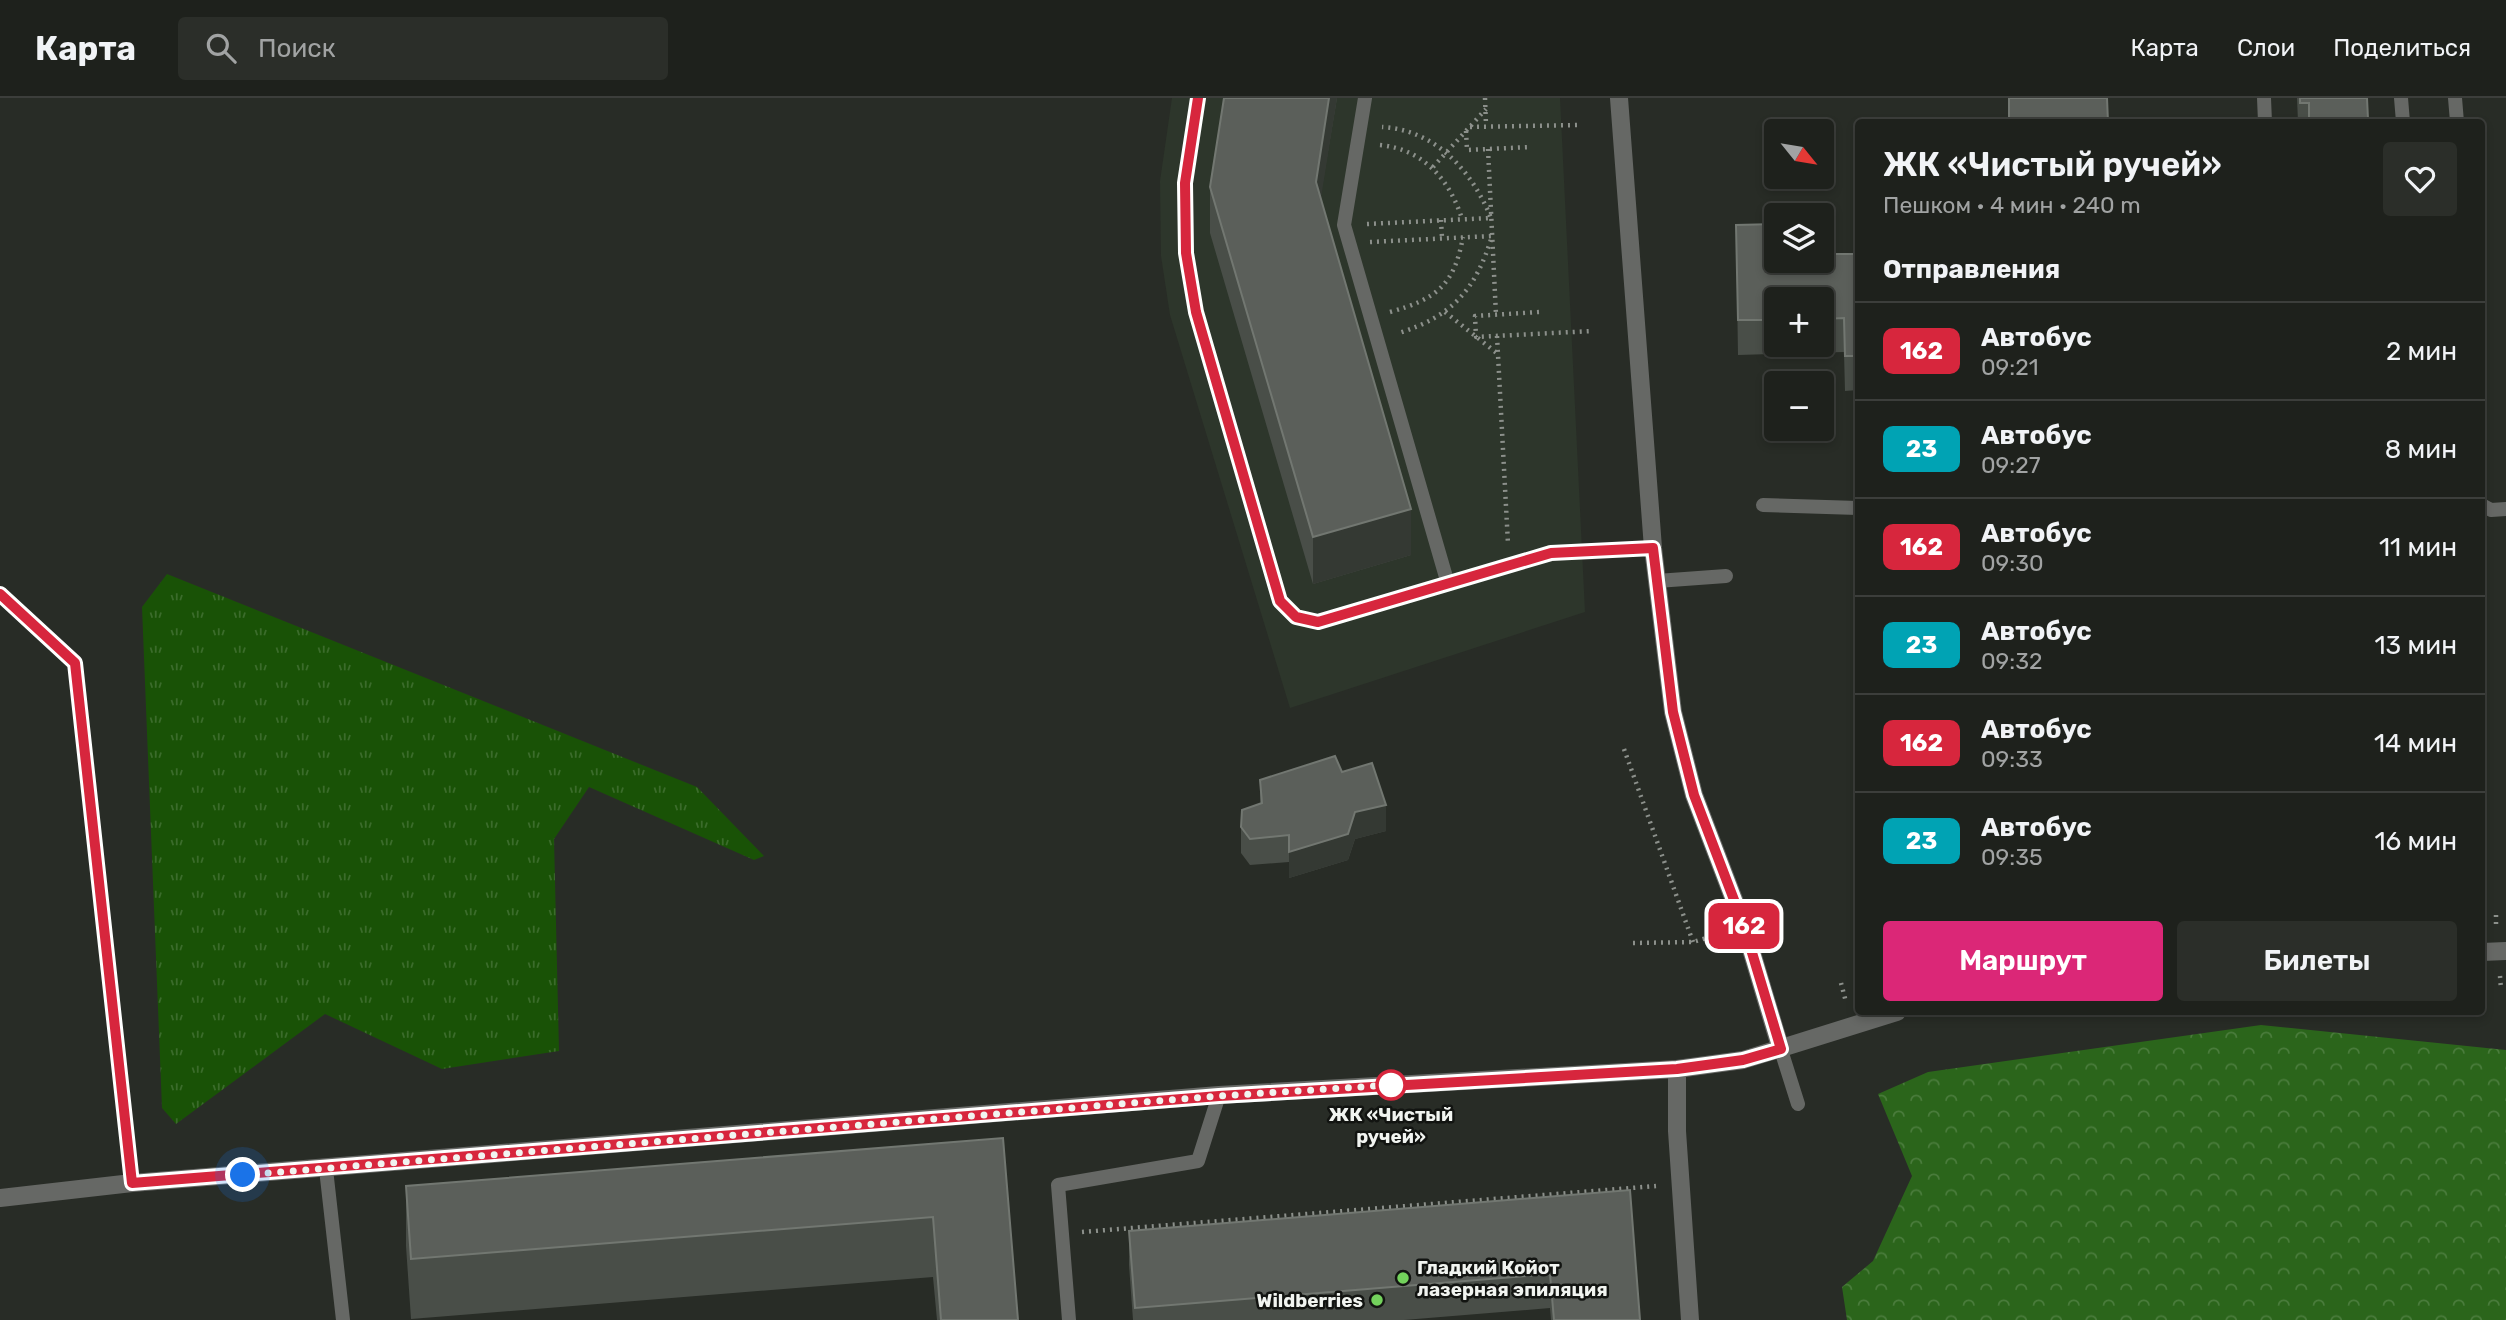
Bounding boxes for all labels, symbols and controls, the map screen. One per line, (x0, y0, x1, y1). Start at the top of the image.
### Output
search box (178, 17, 668, 80)
text: Карта (35, 29, 136, 68)
icon: search (202, 29, 240, 67)
text: Поиск (258, 33, 336, 64)
text: Карта (2130, 34, 2199, 62)
text: Слои (2237, 34, 2295, 62)
text: Поделиться (2333, 34, 2471, 62)
north arrow (1764, 119, 1834, 189)
map controls (1764, 119, 1834, 441)
button: heart (2383, 142, 2457, 216)
text: ЖК «Чистый ручей» (1883, 145, 2222, 184)
text: Пешком · 4 мин · 240 m (1883, 191, 2141, 219)
button: layers (1764, 203, 1834, 273)
text: Отправления (1883, 254, 2060, 285)
button: + (1764, 287, 1834, 357)
text: Автобус (1981, 322, 2092, 353)
text: 2 мин (2386, 336, 2457, 367)
text: 162 (1900, 337, 1943, 365)
text: 09:21 (1981, 353, 2038, 381)
button: − (1764, 371, 1834, 441)
text: Автобус (1981, 420, 2092, 451)
text: 8 мин (2385, 434, 2457, 465)
text: 23 (1906, 435, 1937, 463)
text: 09:27 (1981, 451, 2040, 479)
text: Автобус (1981, 518, 2092, 549)
text: 11 мин (2379, 532, 2457, 563)
text: 162 (1900, 533, 1943, 561)
text: 09:30 (1981, 549, 2044, 577)
text: Автобус (1981, 616, 2092, 647)
text: 13 мин (2374, 630, 2457, 661)
text: 23 (1906, 631, 1937, 659)
text: 09:32 (1981, 647, 2042, 675)
text: Автобус (1981, 714, 2092, 745)
text: 14 мин (2374, 728, 2457, 759)
text: 162 (1900, 729, 1943, 757)
text: 09:33 (1981, 745, 2043, 773)
text: Автобус (1981, 812, 2092, 843)
text: 16 мин (2374, 826, 2457, 857)
text: 23 (1906, 827, 1937, 855)
text: 09:35 (1981, 843, 2043, 871)
line badge: 162 (1704, 903, 1784, 949)
text: 162 (1722, 912, 1766, 940)
button: Маршрут (1883, 921, 2163, 1001)
button: Билеты (2177, 921, 2457, 1001)
marker: ЖК «Чистый ручей» (1376, 1070, 1406, 1100)
place label: ЖК «Чистый ручей» (1329, 1103, 1453, 1148)
your location (225, 1157, 260, 1192)
place label: Гладкий Койот лазерная эпиляция (1417, 1256, 1608, 1301)
marker: Гладкий Койот лазерная эпиляция (1395, 1270, 1411, 1286)
place label: Wildberries (1257, 1289, 1363, 1312)
marker: Wildberries (1369, 1292, 1385, 1308)

